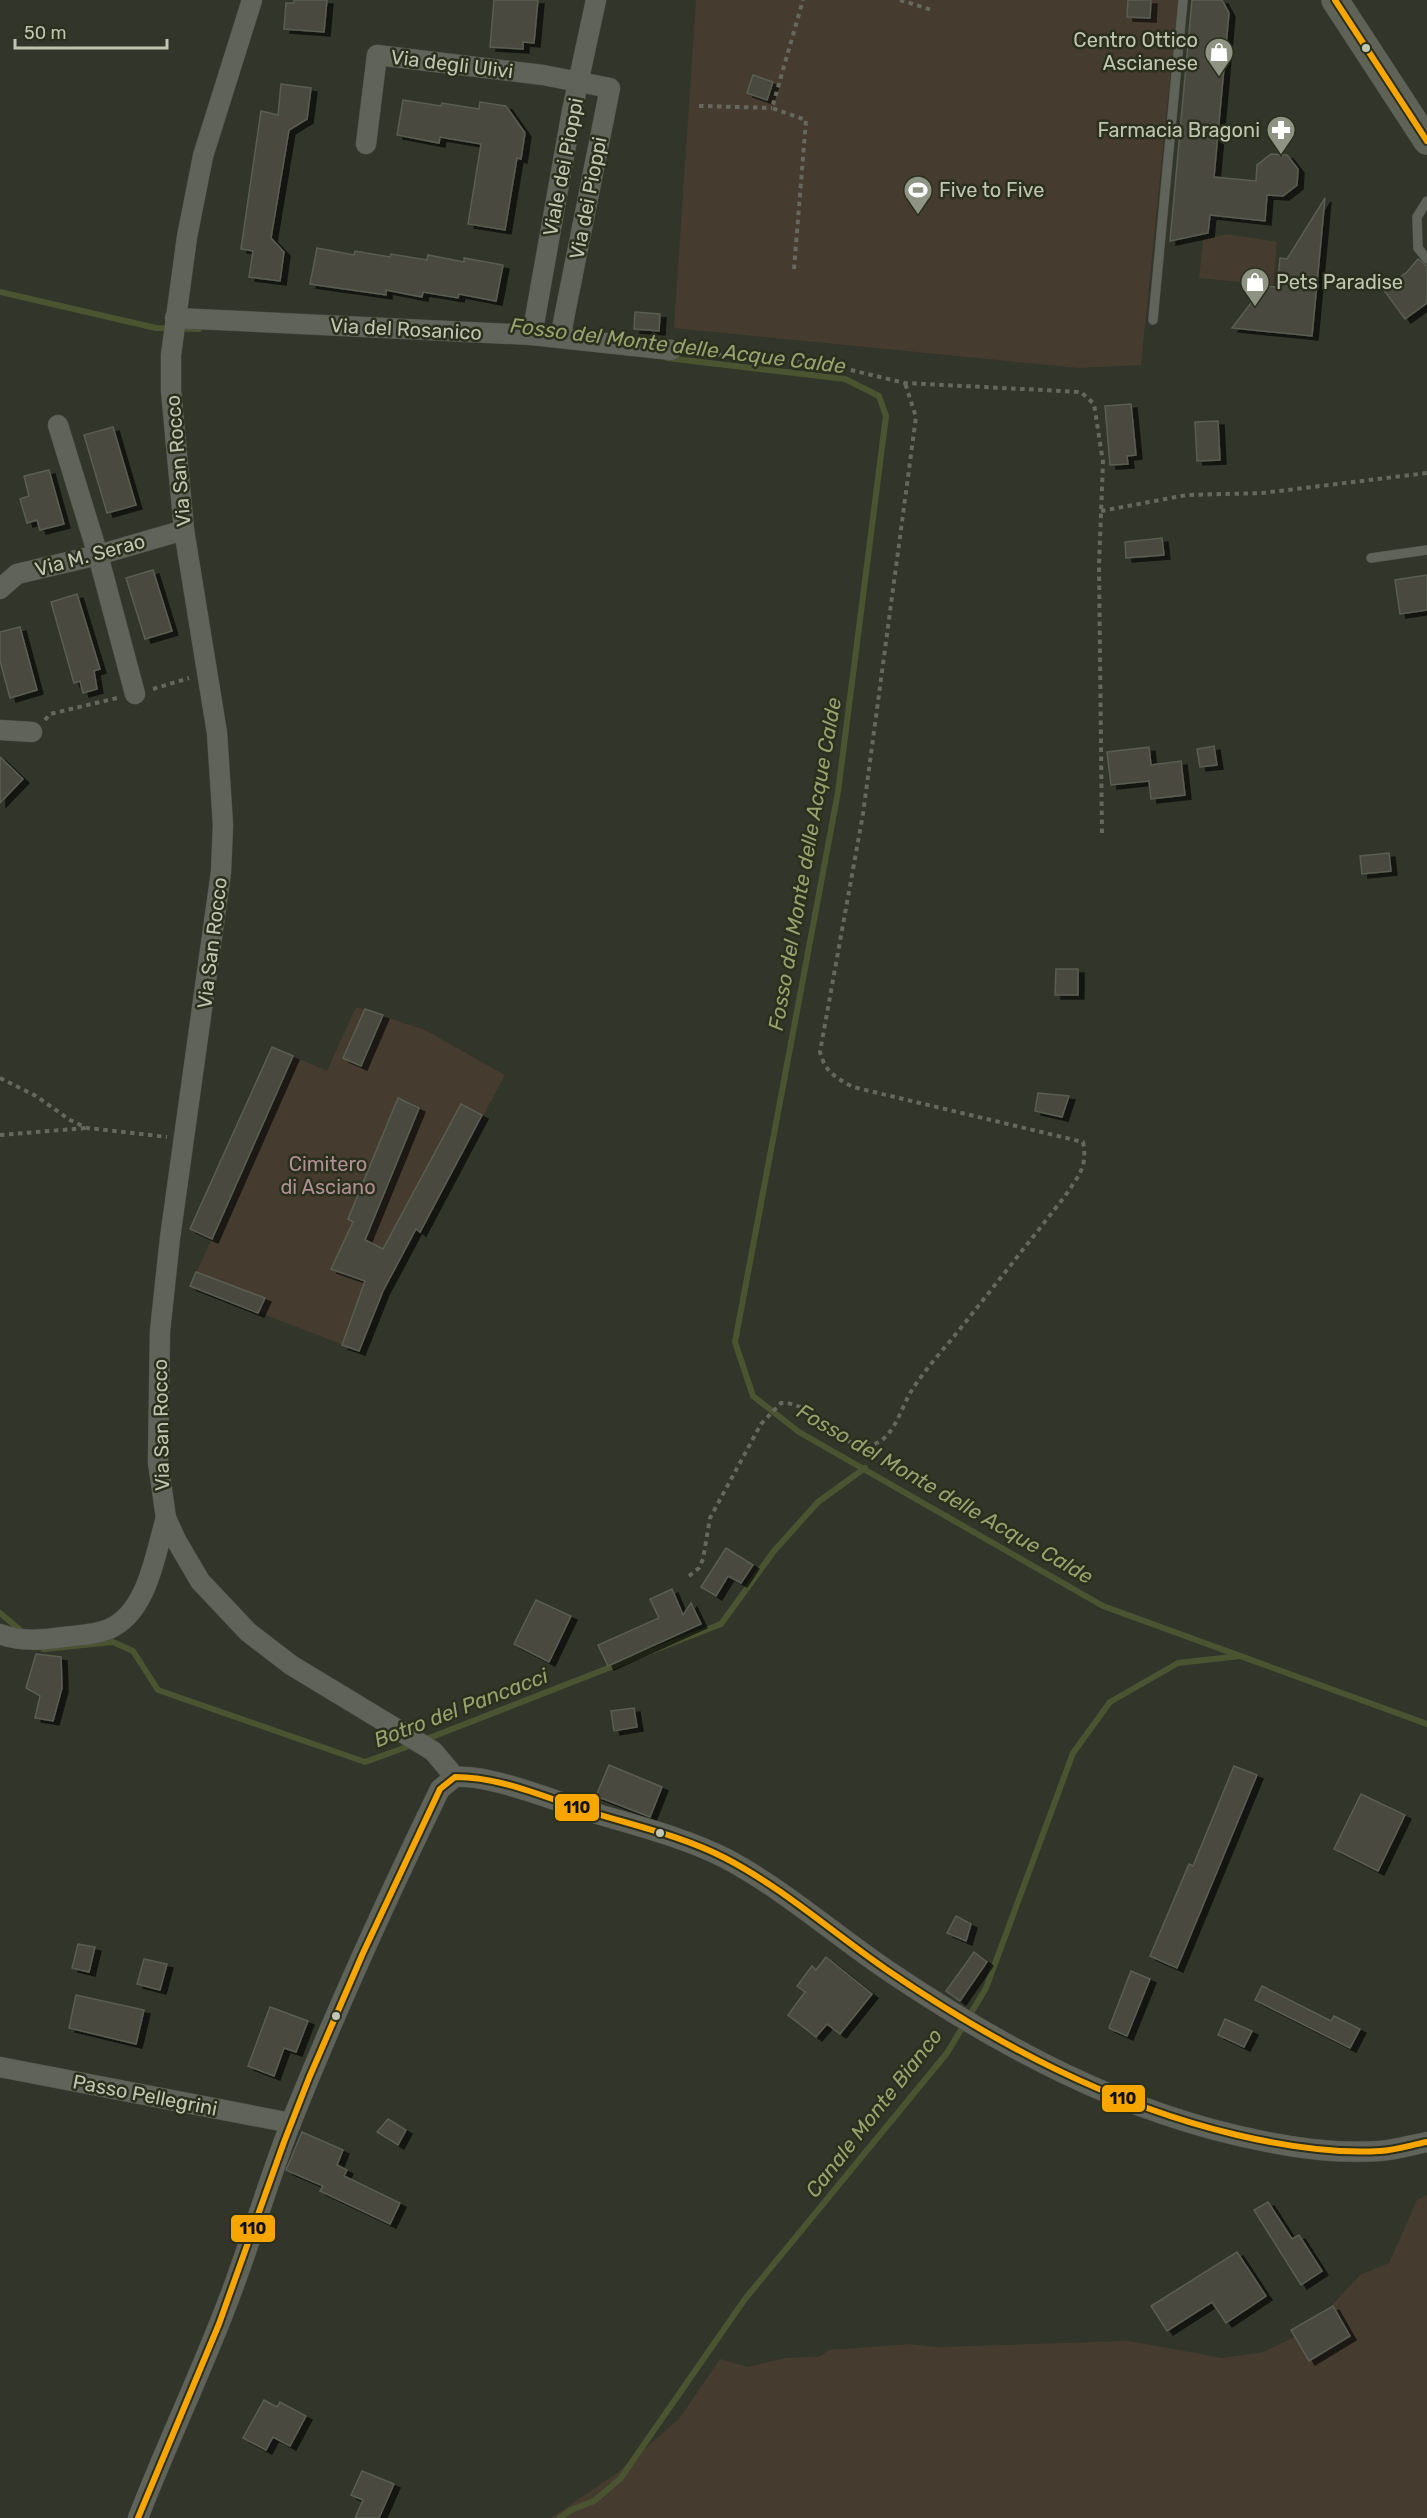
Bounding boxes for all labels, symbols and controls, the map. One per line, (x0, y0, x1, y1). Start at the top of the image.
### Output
scale bar (15, 12, 166, 50)
text: 50 m (24, 22, 67, 44)
place label: Centro Ottico Ascianese (1073, 28, 1198, 75)
shop icon: Centro Ottico Ascianese (1203, 36, 1235, 78)
unlabelled marker (1360, 42, 1372, 54)
street label: Via degli Ulivi (389, 45, 515, 83)
street label: Viale dei Pioppi (538, 96, 588, 238)
pharmacy icon: Farmacia Bragoni (1265, 114, 1297, 156)
place label: Farmacia Bragoni (1097, 118, 1260, 142)
street label: Via dei Pioppi (564, 135, 612, 261)
sports icon: Five to Five (902, 174, 934, 216)
place label: Five to Five (939, 178, 1045, 202)
shop icon: Pets Paradise (1239, 266, 1271, 308)
place label: Pets Paradise (1276, 270, 1403, 294)
street label: Via del Rosanico (330, 313, 482, 345)
water label: Fosso del Monte delle Acque Calde (509, 313, 847, 379)
street label: Via San Rocco (160, 394, 196, 528)
street label: Via M. Serao (32, 529, 148, 581)
water label: Fosso del Monte delle Acque Calde (763, 695, 846, 1032)
street label: Via San Rocco (192, 876, 232, 1010)
park label: Cimitero di Asciano (280, 1152, 376, 1199)
street label: Via San Rocco (148, 1359, 174, 1491)
water label: Fosso del Monte delle Acque Calde (793, 1398, 1098, 1589)
water label: Botro del Pancacci (370, 1663, 552, 1752)
line badge: 110 (554, 1793, 600, 1822)
text: 110 (564, 1798, 591, 1817)
unlabelled marker (654, 1827, 666, 1839)
unlabelled marker (330, 2010, 342, 2022)
water label: Canale Monte Bianco (800, 2023, 947, 2202)
street label: Passo Pellegrini (71, 2069, 219, 2121)
line badge: 110 (1101, 2084, 1146, 2113)
text: 110 (1110, 2089, 1137, 2108)
line badge: 110 (230, 2214, 276, 2243)
text: 110 (240, 2219, 267, 2238)

